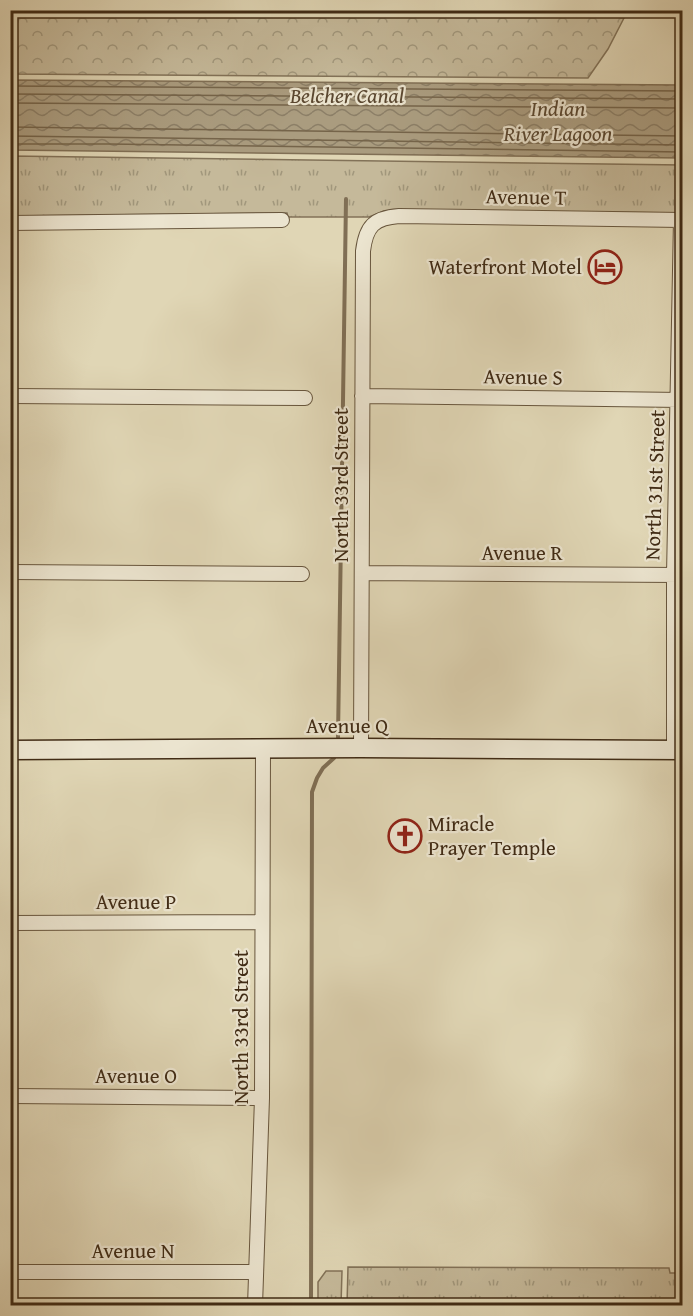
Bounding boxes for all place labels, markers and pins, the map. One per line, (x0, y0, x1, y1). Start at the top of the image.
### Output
hotel icon: Waterfront Motel (587, 249, 623, 285)
place label: Waterfront Motel (428, 251, 582, 282)
place label: Miracle Prayer Temple (428, 808, 556, 863)
church icon: Miracle Prayer Temple (387, 818, 423, 854)

